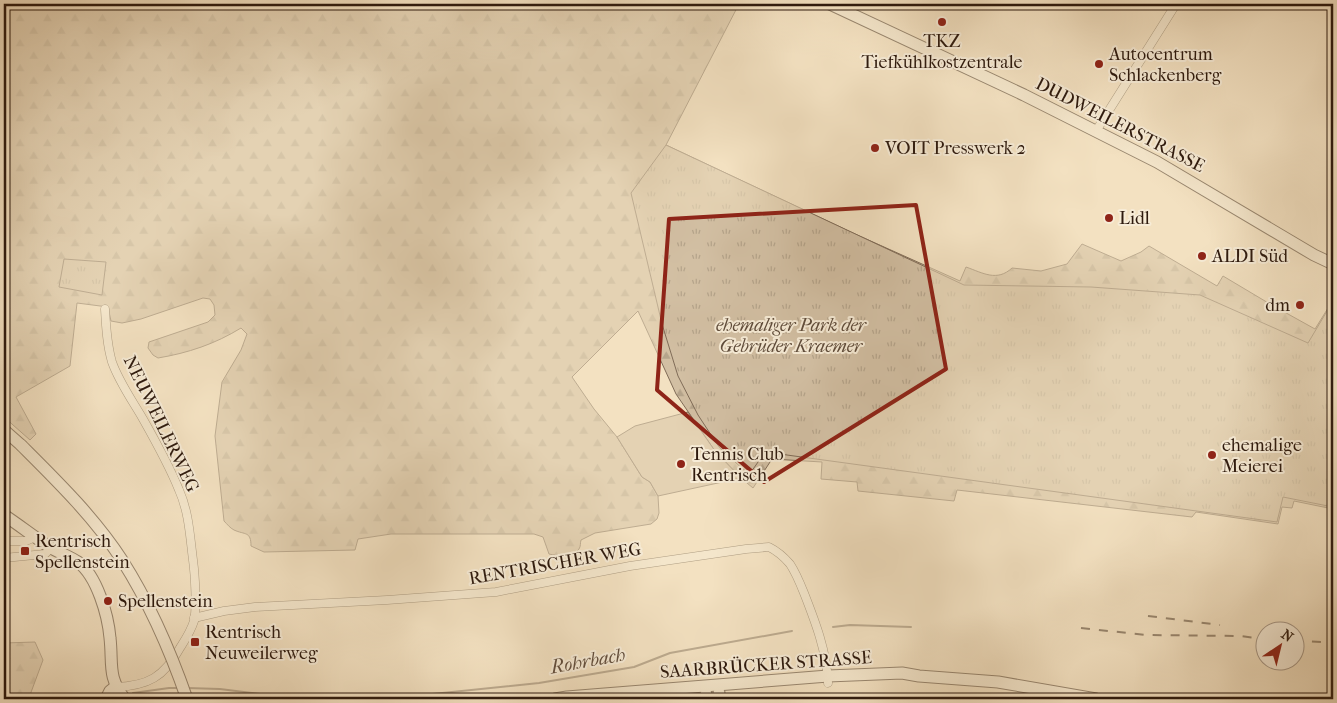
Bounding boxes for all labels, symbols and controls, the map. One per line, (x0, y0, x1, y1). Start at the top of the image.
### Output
marker: TKZ Tiefkühlkostzentrale (936, 16, 948, 28)
place label: TKZ Tiefkühlkostzentrale (862, 31, 1023, 73)
place label: Autocentrum Schlackenberg (1108, 44, 1222, 86)
marker: Autocentrum Schlackenberg (1093, 58, 1105, 70)
street label: DUDWEILERSTRASSE (1032, 73, 1208, 177)
place label: VOIT Presswerk 2 (884, 138, 1026, 159)
marker: VOIT Presswerk 2 (869, 142, 881, 154)
place label: Lidl (1119, 208, 1150, 229)
marker: Lidl (1103, 212, 1115, 224)
place label: ALDI Süd (1211, 246, 1288, 267)
marker: ALDI Süd (1196, 250, 1208, 262)
place label: dm (1265, 295, 1290, 316)
marker: dm (1294, 299, 1306, 311)
park label: ehemaliger Park der Gebrüder Kraemer (716, 315, 868, 357)
street label: NEUWEILERWEG (119, 352, 203, 496)
place label: ehemalige Meierei (1222, 435, 1302, 477)
place label: Tennis Club Rentrisch (691, 444, 784, 486)
marker: ehemalige Meierei (1206, 449, 1218, 461)
marker: Tennis Club Rentrisch (675, 458, 687, 470)
place label: Rentrisch Spellenstein (35, 531, 130, 573)
street label: RENTRISCHER WEG (467, 538, 643, 590)
marker: Rentrisch Spellenstein (19, 545, 31, 557)
place label: Spellenstein (118, 591, 213, 612)
marker: Spellenstein (102, 595, 114, 607)
north arrow (1254, 620, 1304, 670)
place label: Rentrisch Neuweilerweg (205, 622, 318, 664)
text: N (1278, 626, 1297, 646)
marker: Rentrisch Neuweilerweg (189, 636, 201, 648)
water label: Rohrbach (547, 644, 627, 679)
street label: SAARBRÜCKER STRASSE (659, 646, 873, 683)

